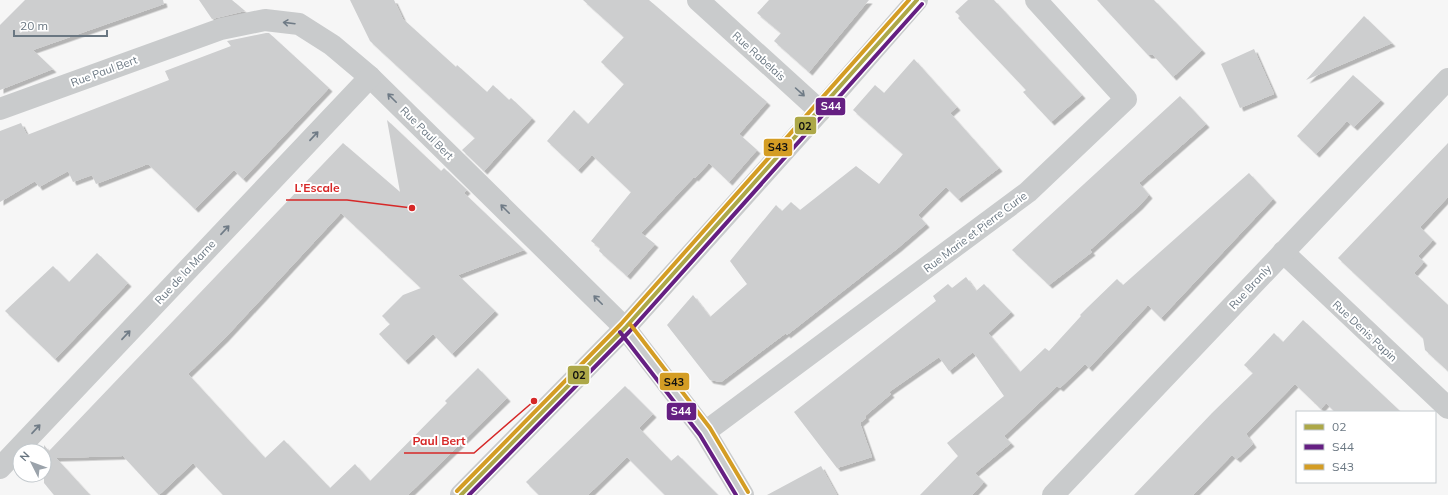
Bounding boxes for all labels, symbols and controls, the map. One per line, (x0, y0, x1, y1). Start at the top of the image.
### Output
scale bar (14, 12, 107, 38)
text: 20 m (20, 18, 48, 33)
one-way arrow (282, 19, 295, 27)
street label: Rue Rabelais (729, 28, 789, 84)
street label: Rue Paul Bert (69, 52, 139, 90)
one-way arrow (794, 87, 804, 96)
one-way arrow (387, 93, 397, 103)
line badge: S44 (815, 97, 846, 116)
text: S44 (821, 99, 842, 113)
street label: Rue Paul Bert (397, 103, 457, 163)
line badge: 02 (794, 116, 817, 135)
text: 02 (798, 119, 812, 133)
one-way arrow (309, 131, 319, 141)
line badge: S43 (763, 138, 793, 157)
text: S43 (768, 140, 789, 154)
callout: L’Escale (286, 176, 347, 200)
text: L’Escale (294, 180, 340, 195)
street label: Rue Marie et Pierre Curie (921, 189, 1029, 275)
one-way arrow (500, 204, 510, 214)
one-way arrow (220, 225, 230, 235)
street label: Rue de la Marne (152, 237, 218, 307)
street label: Rue Branly (1226, 262, 1274, 312)
one-way arrow (593, 295, 602, 305)
street label: Rue Denis Papin (1330, 297, 1400, 365)
one-way arrow (121, 330, 131, 340)
line badge: 02 (567, 365, 590, 385)
text: 02 (572, 368, 586, 382)
line badge: S43 (659, 372, 690, 391)
text: S43 (664, 375, 685, 389)
line badge: S44 (666, 402, 697, 421)
text: S44 (671, 404, 692, 418)
legend (1296, 411, 1436, 483)
text: 02 (1332, 419, 1346, 434)
one-way arrow (32, 424, 41, 434)
callout: Paul Bert (404, 429, 474, 453)
text: Paul Bert (412, 433, 466, 448)
text: S44 (1332, 439, 1354, 454)
north arrow (12, 443, 52, 483)
text: N (17, 449, 33, 464)
text: S43 (1332, 459, 1354, 474)

